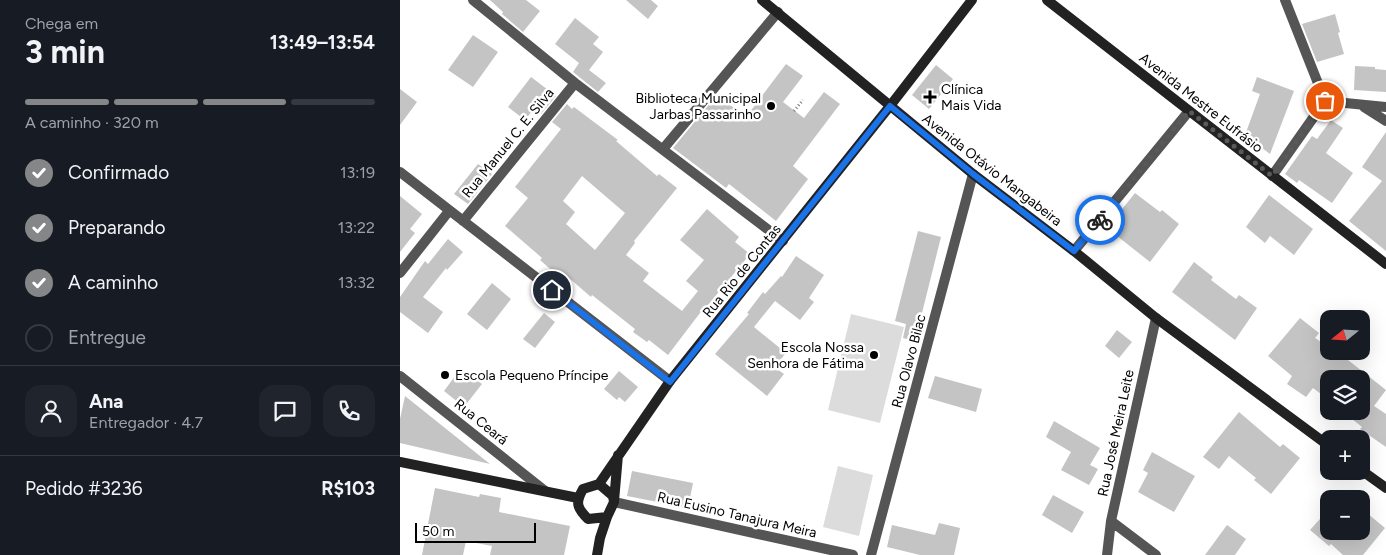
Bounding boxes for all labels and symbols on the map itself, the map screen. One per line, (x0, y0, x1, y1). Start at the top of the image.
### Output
street label: Avenida Mestre Eufrásio (1136, 49, 1266, 157)
pin (1304, 80, 1346, 122)
place label: Clínica Mais Vida (941, 81, 1002, 114)
street label: Rua Manuel C. E. Silva (459, 85, 557, 201)
place label: Biblioteca Municipal Jarbas Passarinho (635, 90, 761, 123)
marker: Clínica Mais Vida (923, 90, 937, 104)
marker: Biblioteca Municipal Jarbas Passarinho (765, 100, 777, 112)
street label: Avenida Otávio Mangabeira (919, 110, 1065, 230)
courier (1075, 195, 1125, 245)
street label: Rua Rio de Contas (699, 221, 785, 321)
pin (531, 269, 573, 311)
north arrow (1320, 310, 1370, 360)
street label: Rua Olavo Bilac (888, 312, 930, 410)
place label: Escola Nossa Senhora de Fátima (747, 339, 864, 372)
marker: Escola Nossa Senhora de Fátima (868, 349, 880, 361)
place label: Escola Pequeno Príncipe (455, 367, 609, 384)
street label: Rua José Meira Leite (1094, 368, 1138, 498)
marker: Escola Pequeno Príncipe (439, 369, 451, 381)
street label: Rua Ceará (451, 395, 511, 449)
street label: Rua Eusino Tanajura Meira (656, 488, 818, 542)
scale bar (415, 520, 536, 543)

